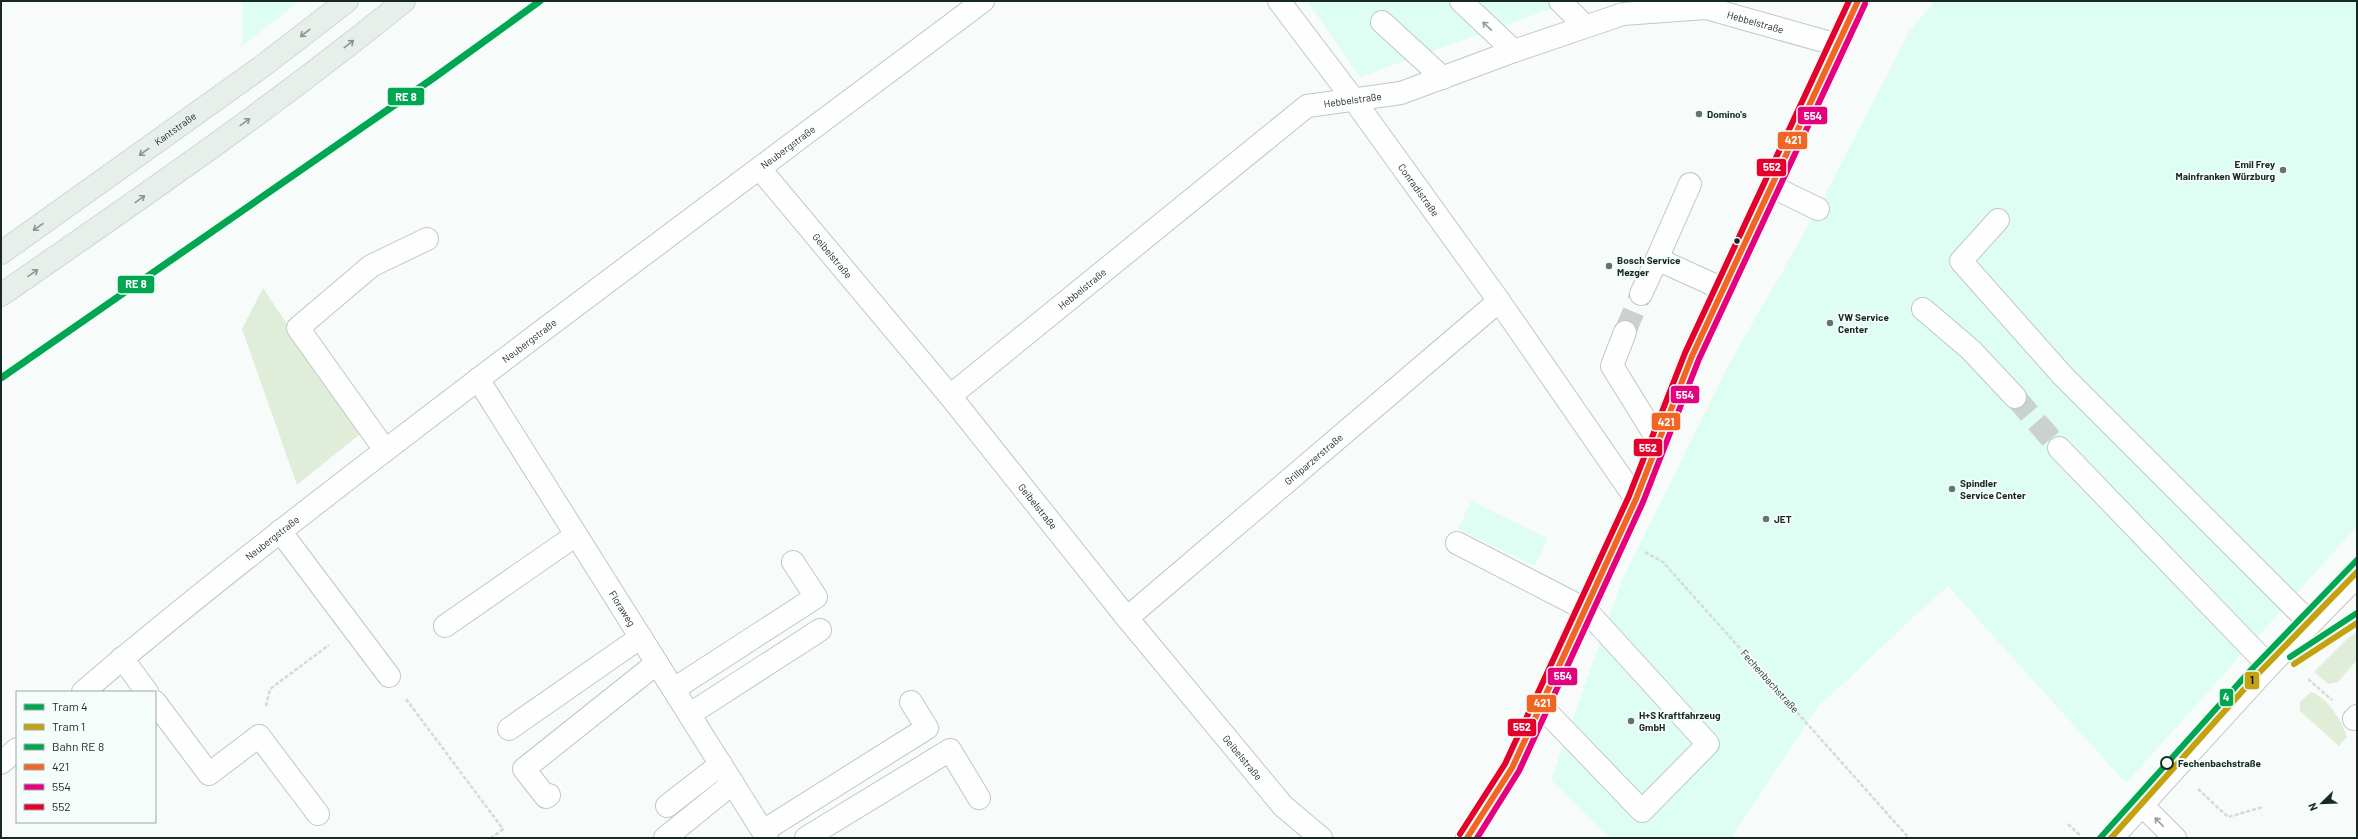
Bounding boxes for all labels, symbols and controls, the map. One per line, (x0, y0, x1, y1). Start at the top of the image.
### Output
street label: Hebbelstraße (1726, 8, 1785, 36)
one-way arrow (1483, 22, 1493, 31)
one-way arrow (300, 29, 311, 38)
one-way arrow (343, 40, 354, 49)
line badge: RE 8 (387, 87, 425, 106)
text: RE 8 (395, 90, 417, 103)
street label: Hebbelstraße (1323, 90, 1382, 110)
line badge: 554 (1797, 106, 1828, 125)
place label: Domino's (1707, 108, 1747, 120)
marker: Domino's (1694, 109, 1704, 119)
text: 554 (1804, 109, 1823, 122)
street label: Kantstraße (152, 110, 198, 148)
one-way arrow (239, 118, 250, 127)
street label: Neubergstraße (758, 123, 817, 171)
line badge: 421 (1777, 131, 1808, 150)
text: 421 (1785, 133, 1801, 146)
one-way arrow (139, 148, 150, 156)
line badge: 552 (1756, 158, 1787, 177)
place label: Emil Frey Mainfranken Würzburg (2176, 158, 2275, 182)
text: 552 (1763, 160, 1781, 173)
street label: Conradistraße (1396, 161, 1442, 218)
marker: Emil Frey Mainfranken Würzburg (2278, 165, 2288, 175)
one-way arrow (134, 194, 145, 203)
one-way arrow (33, 223, 44, 231)
street label: Geibelstraße (810, 231, 855, 281)
unlabelled marker (1732, 236, 1742, 246)
place label: Bosch Service Mezger (1617, 254, 1681, 278)
marker: Bosch Service Mezger (1604, 261, 1614, 271)
street label: Hebbelstraße (1055, 266, 1108, 312)
one-way arrow (27, 269, 38, 277)
line badge: RE 8 (117, 275, 155, 294)
text: RE 8 (125, 277, 147, 290)
place label: VW Service Center (1838, 311, 1889, 335)
street label: Neubergstraße (500, 316, 559, 365)
marker: VW Service Center (1825, 318, 1835, 328)
line badge: 554 (1670, 385, 1700, 404)
text: 554 (1676, 388, 1695, 401)
line badge: 421 (1651, 412, 1681, 431)
text: 421 (1658, 415, 1674, 428)
street label: Grillparzerstraße (1282, 431, 1345, 487)
line badge: 552 (1633, 438, 1663, 457)
text: 552 (1639, 441, 1657, 454)
place label: Spindler Service Center (1960, 477, 2026, 501)
street label: Geibelstraße (1016, 481, 1060, 532)
marker: Spindler Service Center (1947, 484, 1957, 494)
street label: Neubergstraße (243, 513, 301, 563)
place label: JET (1774, 513, 1792, 525)
marker: JET (1761, 514, 1771, 524)
street label: Floraweg (607, 588, 638, 628)
street label: Fechenbachstraße (1738, 647, 1802, 715)
line badge: 554 (1547, 667, 1578, 686)
text: 554 (1554, 669, 1573, 682)
line badge: 1 (2244, 671, 2260, 690)
text: 1 (2250, 673, 2254, 686)
line badge: 4 (2219, 688, 2234, 707)
text: 4 (2223, 690, 2230, 703)
legend (16, 691, 156, 823)
line badge: 421 (1526, 694, 1557, 713)
text: 421 (1534, 696, 1550, 709)
text: Tram 4 (52, 699, 88, 713)
place label: H+S Kraftfahrzeug GmbH (1639, 709, 1721, 733)
marker: H+S Kraftfahrzeug GmbH (1626, 716, 1636, 726)
line badge: 552 (1507, 718, 1537, 737)
text: Tram 1 (52, 719, 85, 733)
text: 552 (1513, 720, 1531, 733)
street label: Geibelstraße (1220, 732, 1265, 782)
text: Bahn RE 8 (52, 739, 104, 753)
marker: Fechenbachstraße (2160, 756, 2174, 770)
place label: Fechenbachstraße (2178, 757, 2262, 769)
text: 421 (52, 759, 69, 773)
text: 554 (52, 779, 71, 793)
north arrow (2302, 783, 2342, 823)
text: 552 (52, 799, 71, 813)
text: N (2305, 801, 2320, 813)
one-way arrow (2154, 817, 2163, 827)

